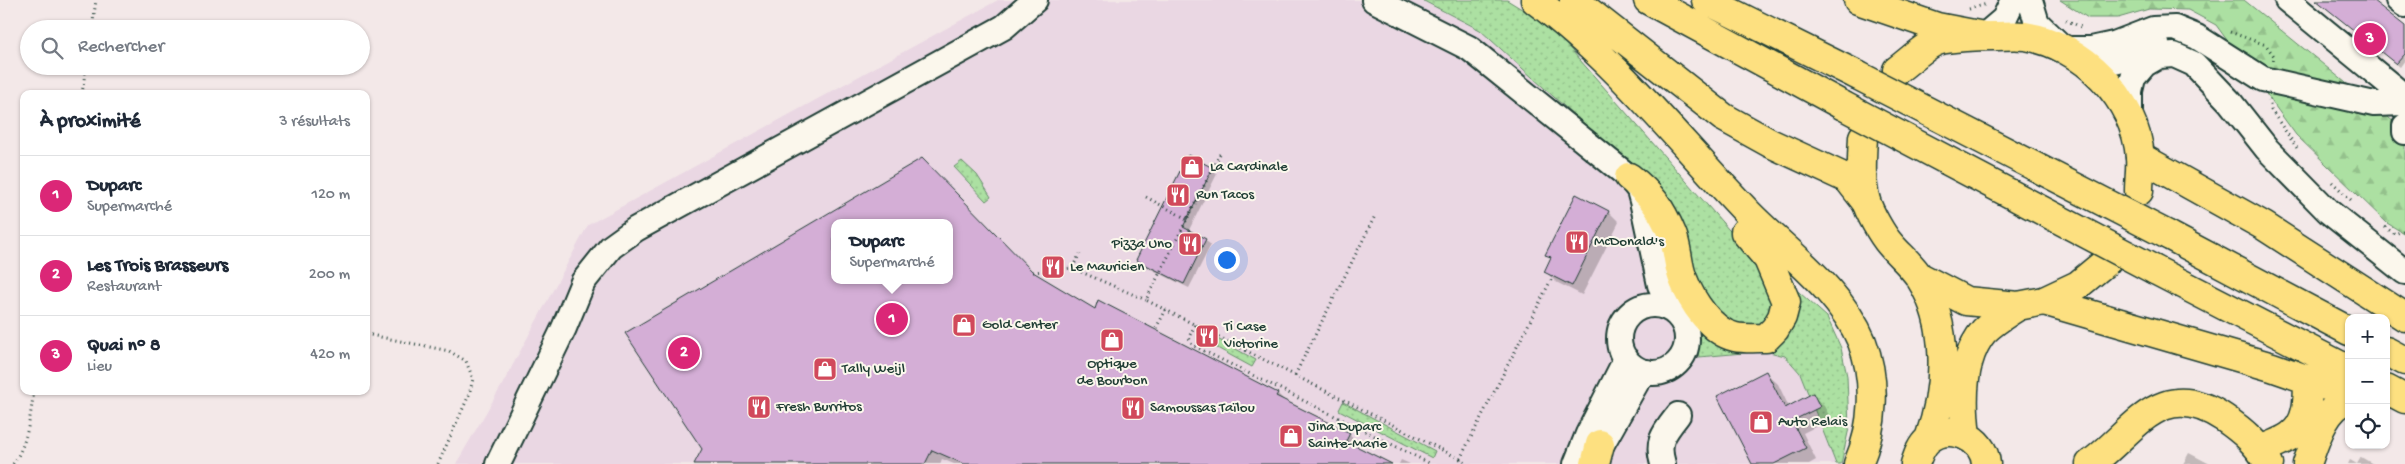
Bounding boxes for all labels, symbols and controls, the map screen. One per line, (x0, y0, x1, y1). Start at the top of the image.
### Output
search box (20, 20, 370, 75)
pin: 3 (2354, 20, 2386, 58)
icon: search (38, 34, 66, 62)
text: Rechercher (78, 36, 164, 59)
text: À proximité (40, 110, 141, 135)
text: 3 résultats (279, 113, 350, 132)
shop icon: La Cardinale (1179, 154, 1205, 180)
place label: La Cardinale (1210, 158, 1288, 176)
text: Duparc (87, 175, 141, 198)
restaurant icon: Run Tacos (1165, 182, 1191, 208)
text: 1 (53, 186, 59, 205)
text: 120 m (311, 186, 350, 205)
place label: Run Tacos (1196, 186, 1255, 204)
text: Supermarché (87, 198, 172, 217)
popup (831, 219, 953, 284)
restaurant icon: McDonald's (1564, 229, 1590, 255)
text: Duparc (850, 231, 904, 254)
restaurant icon: Pizza Uno (1177, 231, 1203, 257)
place label: McDonald's (1594, 233, 1664, 251)
place label: Pizza Uno (1111, 235, 1172, 253)
your location (1214, 247, 1240, 273)
text: Supermarché (850, 254, 934, 273)
restaurant icon: Le Mauricien (1040, 254, 1066, 280)
text: Les Trois Brasseurs (87, 255, 228, 278)
place label: Le Mauricien (1070, 258, 1144, 276)
text: 2 (52, 266, 60, 285)
text: 200 m (309, 266, 350, 285)
text: Restaurant (87, 278, 161, 297)
pin: 1 (876, 300, 908, 338)
shop icon: Gold Center (951, 312, 977, 338)
map controls (2345, 314, 2390, 449)
button: + (2345, 314, 2390, 359)
place label: Gold Center (982, 316, 1059, 334)
place label: Ti Case Victorine (1223, 318, 1278, 353)
restaurant icon: Ti Case Victorine (1194, 323, 1220, 349)
shop icon: Optique de Bourbon (1099, 327, 1125, 353)
pin: 2 (668, 334, 700, 372)
text: Quai n° 8 (87, 335, 160, 358)
text: 3 (52, 346, 60, 365)
text: 420 m (310, 346, 350, 365)
place label: Optique de Bourbon (1077, 355, 1147, 390)
shop icon: Tally Weijl (812, 356, 838, 382)
text: Lieu (87, 358, 112, 377)
button: − (2345, 359, 2390, 404)
place label: Tally Weijl (841, 360, 905, 378)
restaurant icon: Fresh Burritos (746, 394, 772, 420)
restaurant icon: Samoussas Taïlou (1120, 395, 1146, 421)
place label: Fresh Burritos (775, 398, 862, 416)
place label: Samoussas Taïlou (1150, 399, 1255, 417)
button: locate (2345, 404, 2390, 449)
shop icon: Auto Relais (1748, 409, 1774, 435)
place label: Auto Relais (1778, 413, 1848, 431)
place label: Jina Duparc Sainte-Marie (1308, 418, 1388, 453)
shop icon: Jina Duparc Sainte-Marie (1278, 423, 1304, 449)

